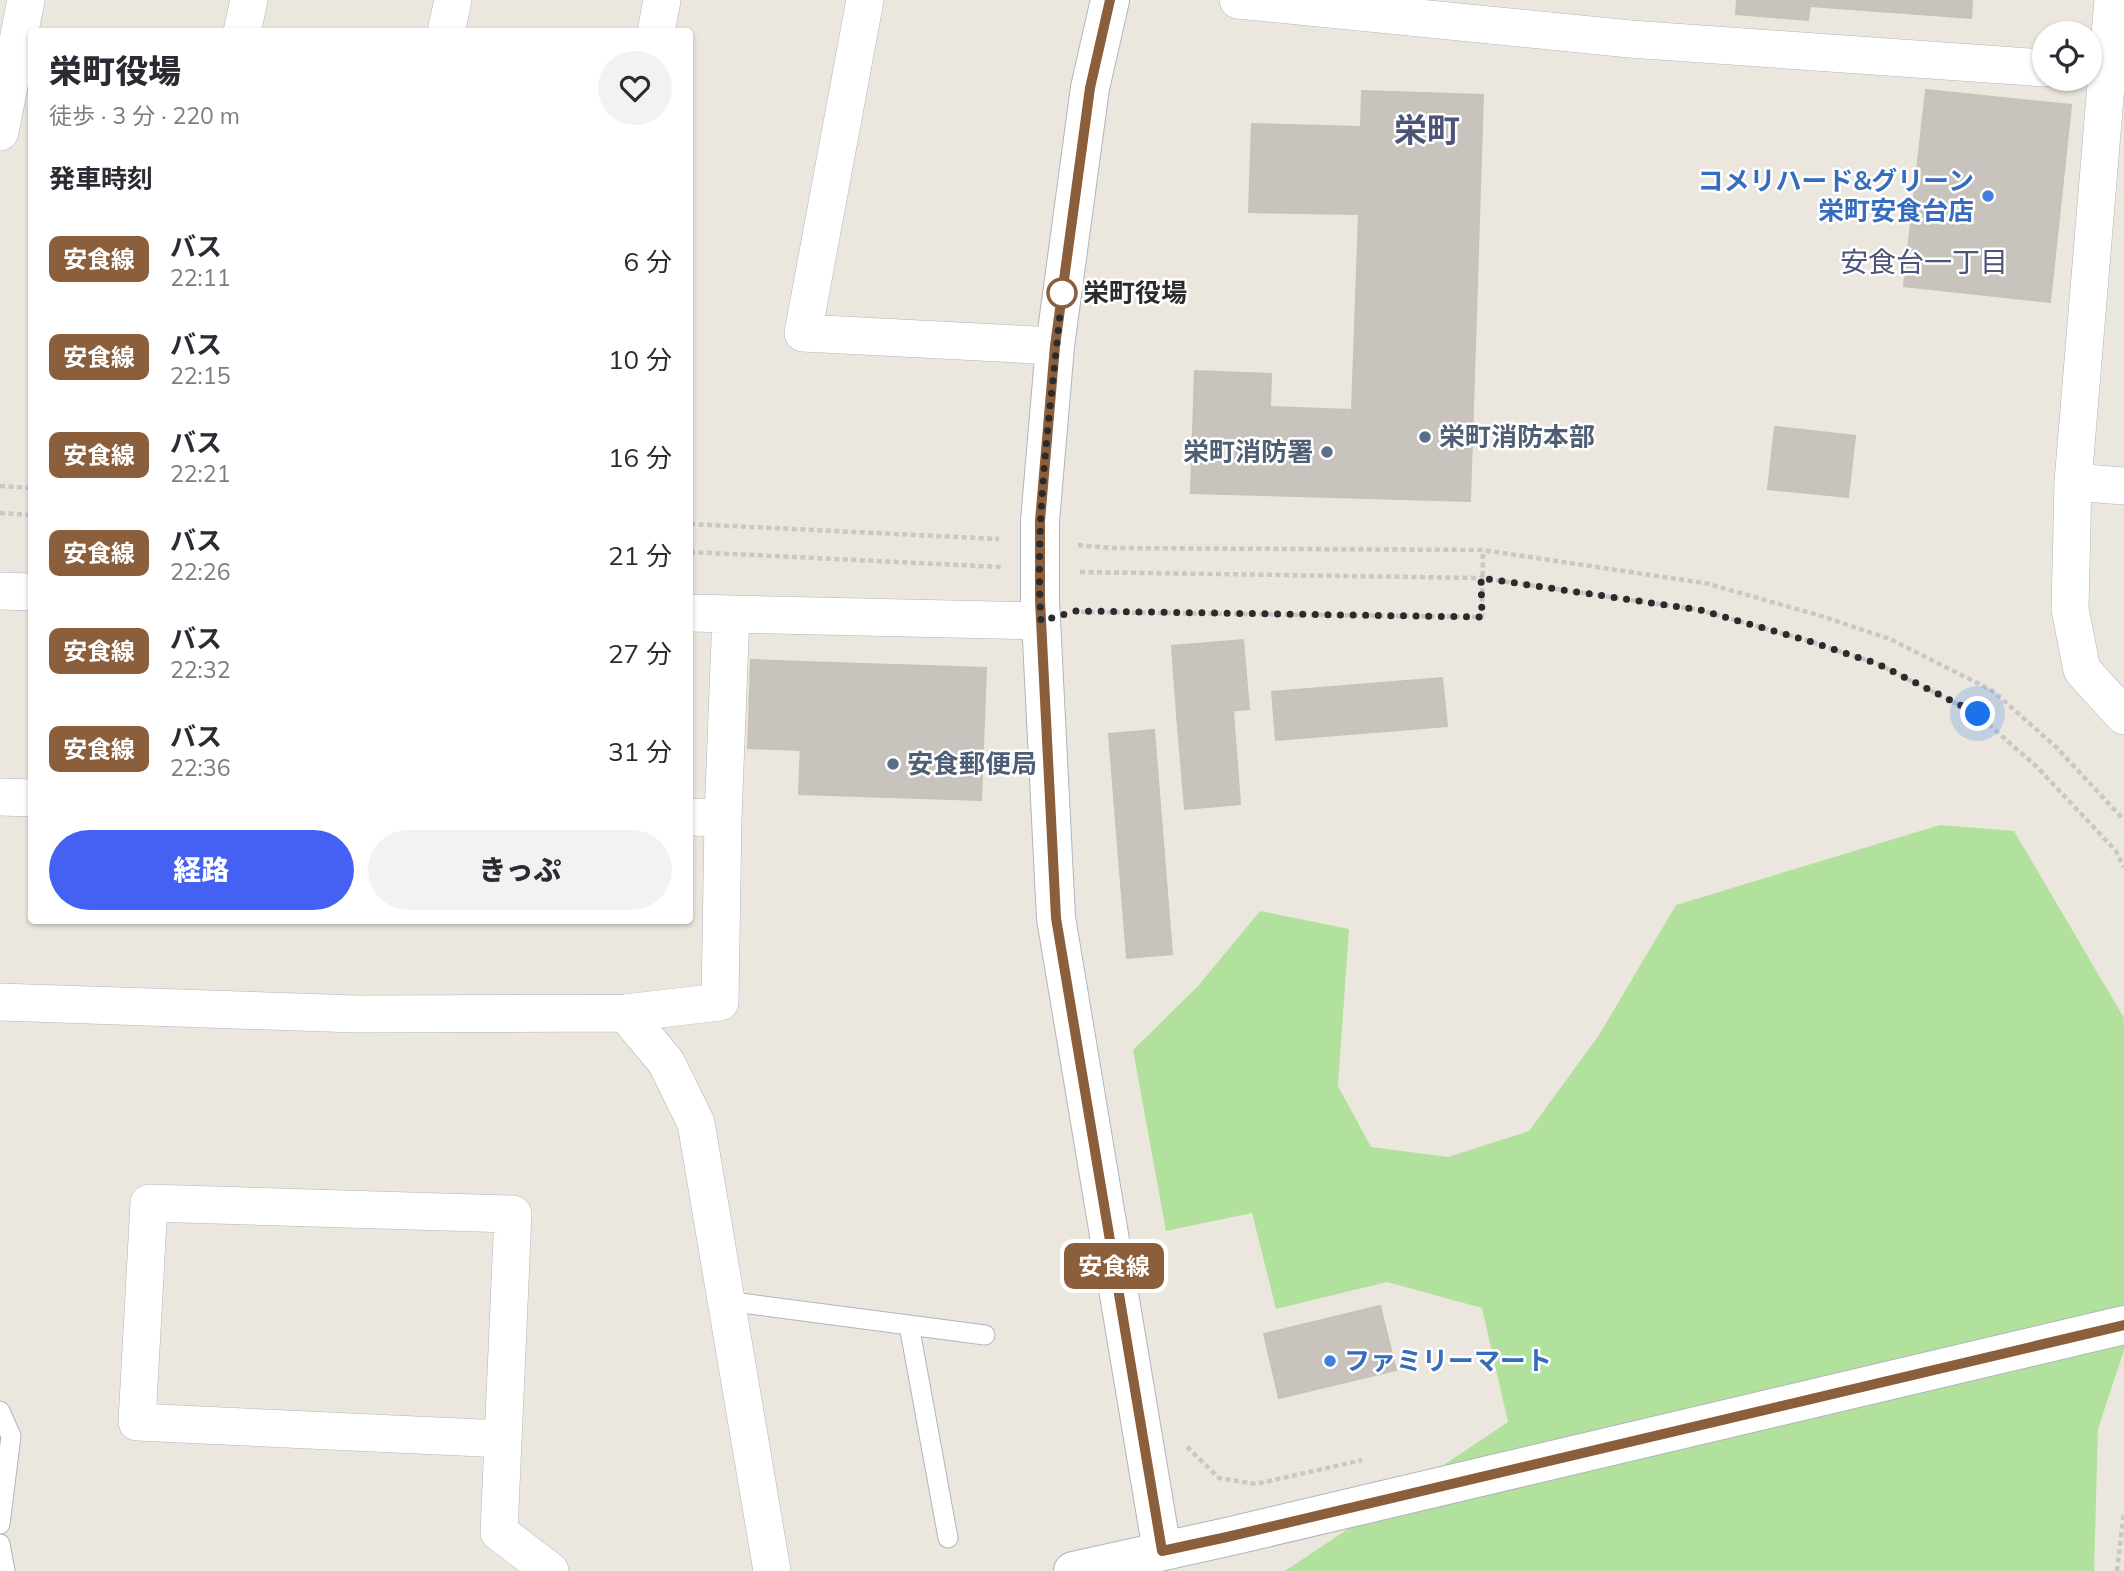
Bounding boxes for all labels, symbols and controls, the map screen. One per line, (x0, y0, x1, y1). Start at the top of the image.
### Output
map controls (2032, 21, 2102, 91)
button: locate (2032, 21, 2102, 91)
text: 栄町役場 (49, 50, 181, 91)
button: heart (598, 51, 672, 125)
text: 徒歩 · 3 分 · 220 m (49, 101, 240, 130)
district label: 栄町 (1394, 109, 1460, 150)
text: 発車時刻 (49, 162, 153, 195)
place label: コメリハード&グリーン 栄町安食台店 (1697, 164, 1974, 227)
marker: コメリハード&グリーン 栄町安食台店 (1980, 188, 1996, 204)
text: バス (170, 230, 222, 263)
text: 安食線 (63, 244, 135, 274)
district label: 安食台一丁目 (1840, 244, 2008, 279)
text: 6 分 (624, 245, 672, 278)
text: 22:11 (170, 263, 230, 292)
place label: 栄町役場 (1083, 276, 1187, 309)
marker: 栄町役場 (1047, 278, 1077, 308)
text: バス (170, 328, 222, 361)
text: 安食線 (63, 342, 135, 372)
text: 10 分 (608, 343, 672, 376)
text: 22:15 (170, 361, 230, 390)
place label: 栄町消防本部 (1439, 420, 1595, 453)
text: バス (170, 426, 222, 459)
marker: 栄町消防本部 (1417, 429, 1433, 445)
place label: 栄町消防署 (1183, 435, 1313, 468)
text: 安食線 (63, 440, 135, 470)
text: 16 分 (608, 441, 672, 474)
marker: 栄町消防署 (1319, 444, 1335, 460)
text: 22:21 (170, 459, 230, 488)
text: バス (170, 524, 222, 557)
text: 安食線 (63, 538, 135, 568)
text: 21 分 (608, 539, 672, 572)
text: 22:26 (170, 557, 230, 586)
text: バス (170, 622, 222, 655)
text: 安食線 (63, 636, 135, 666)
text: 27 分 (608, 637, 672, 670)
text: 22:32 (170, 655, 230, 684)
your location (1960, 696, 1995, 731)
text: バス (170, 720, 222, 753)
text: 安食線 (63, 734, 135, 764)
text: 31 分 (608, 735, 672, 768)
place label: 安食郵便局 (907, 747, 1037, 780)
text: 22:36 (170, 753, 230, 782)
marker: 安食郵便局 (885, 756, 901, 772)
button: 経路 (49, 830, 354, 910)
button: きっぷ (368, 830, 672, 910)
line badge: 安食線 (1074, 1243, 1154, 1289)
text: 安食線 (1078, 1251, 1150, 1281)
place label: ファミリーマート (1344, 1344, 1552, 1377)
marker: ファミリーマート (1322, 1353, 1338, 1369)

